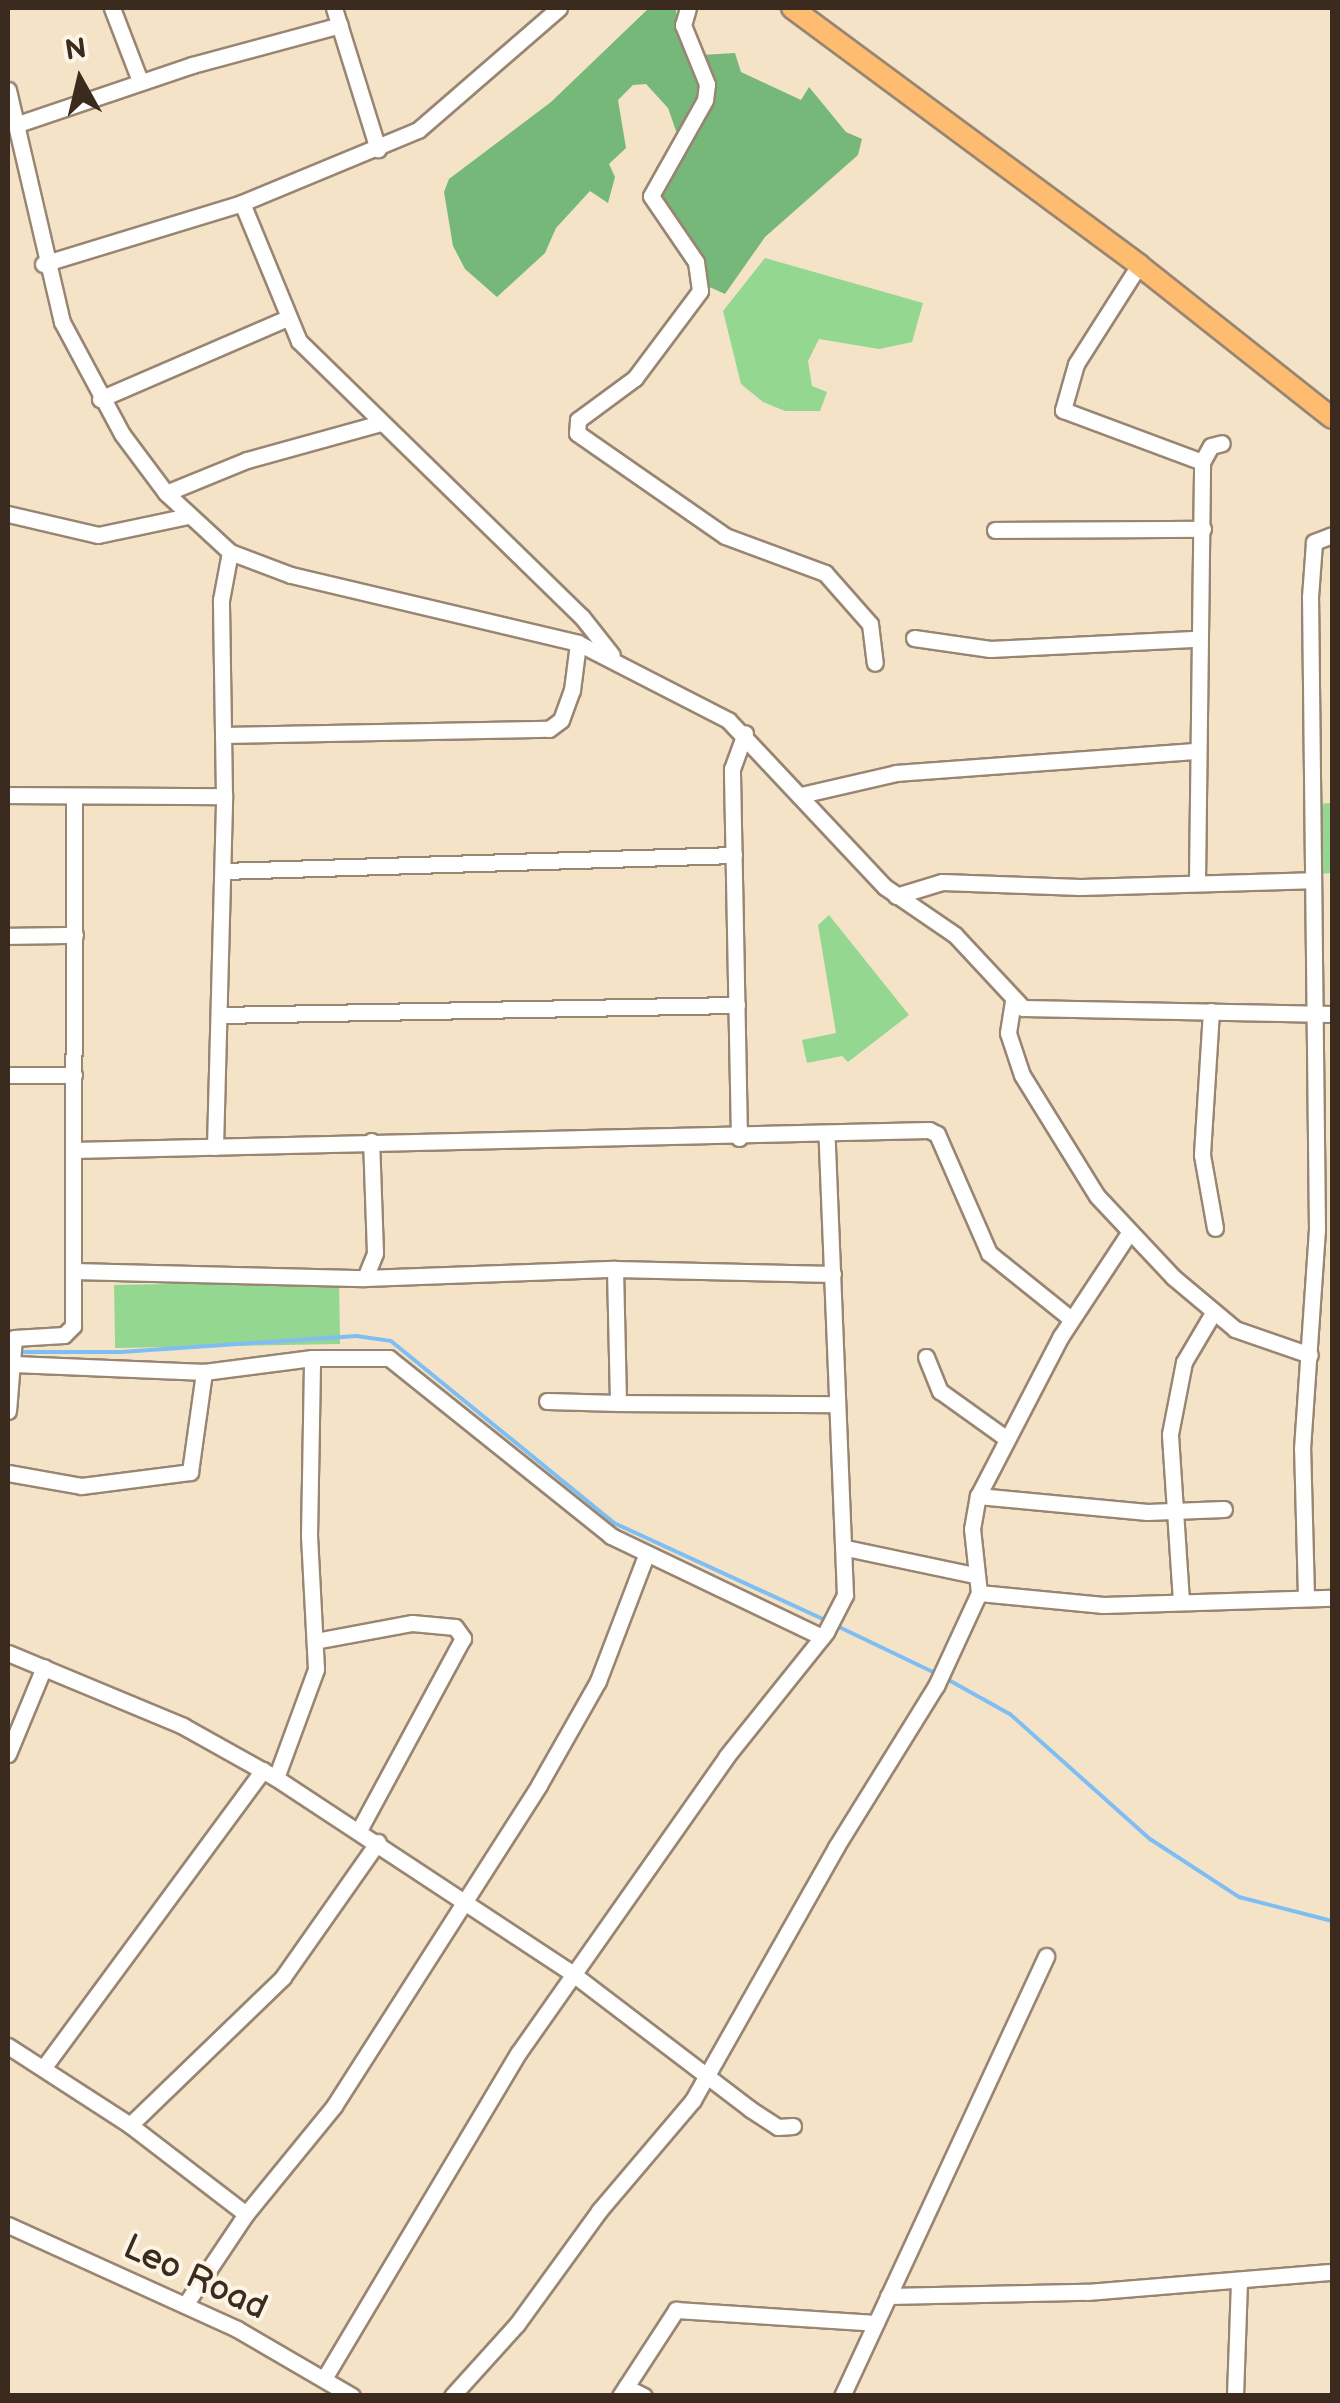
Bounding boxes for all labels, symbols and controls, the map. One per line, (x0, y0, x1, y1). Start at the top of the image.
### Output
north arrow (30, 30, 130, 130)
text: N (63, 32, 88, 68)
street label: Leo Road (116, 2226, 274, 2330)

